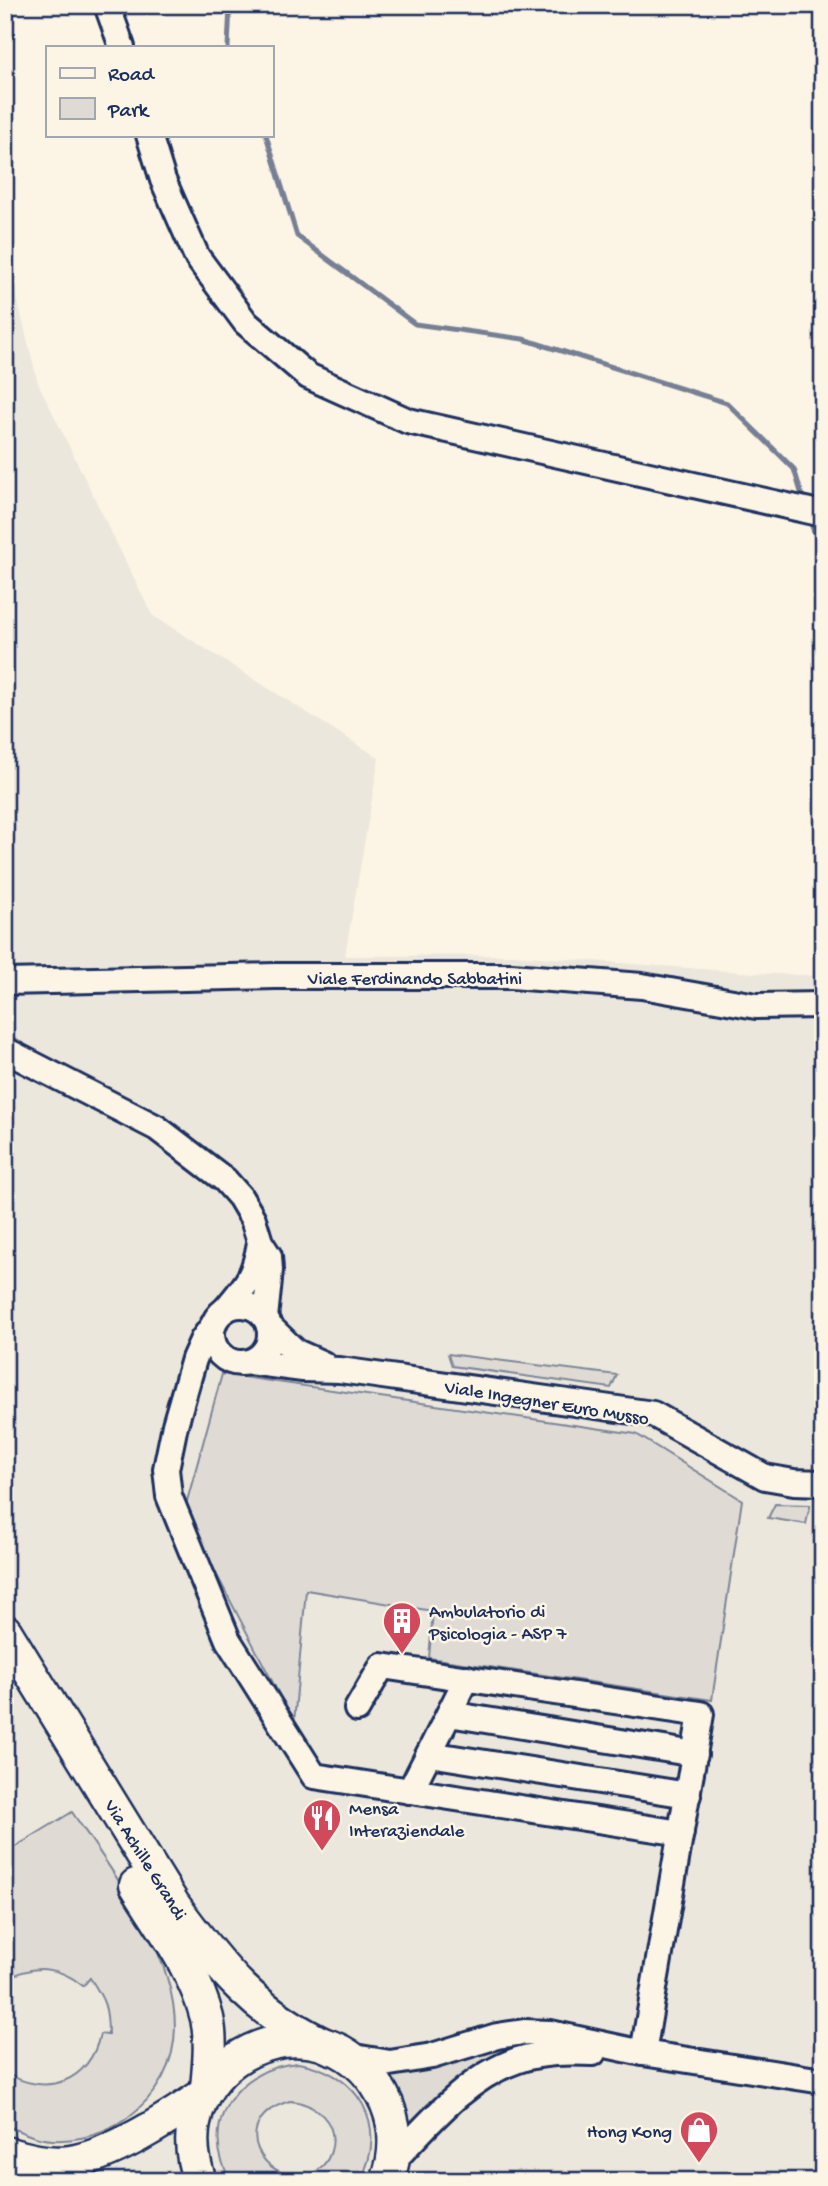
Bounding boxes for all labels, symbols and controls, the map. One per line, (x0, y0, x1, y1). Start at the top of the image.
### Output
legend (46, 46, 273, 136)
text: Road (108, 64, 156, 89)
text: Park (107, 100, 151, 125)
street label: Viale Ferdinando Sabbatini (307, 969, 522, 992)
street label: Viale Ingegner Euro Musso (442, 1377, 650, 1432)
building icon: Ambulatorio di Psicologia - ASP 7 (381, 1600, 423, 1655)
place label: Ambulatorio di Psicologia - ASP 7 (428, 1602, 567, 1647)
street label: Via Achille Grandi (97, 1795, 190, 1925)
restaurant icon: Mensa Interaziendale (301, 1797, 343, 1852)
place label: Mensa Interaziendale (349, 1799, 465, 1844)
shop icon: Hong Kong (678, 2109, 720, 2164)
place label: Hong Kong (587, 2122, 672, 2145)

